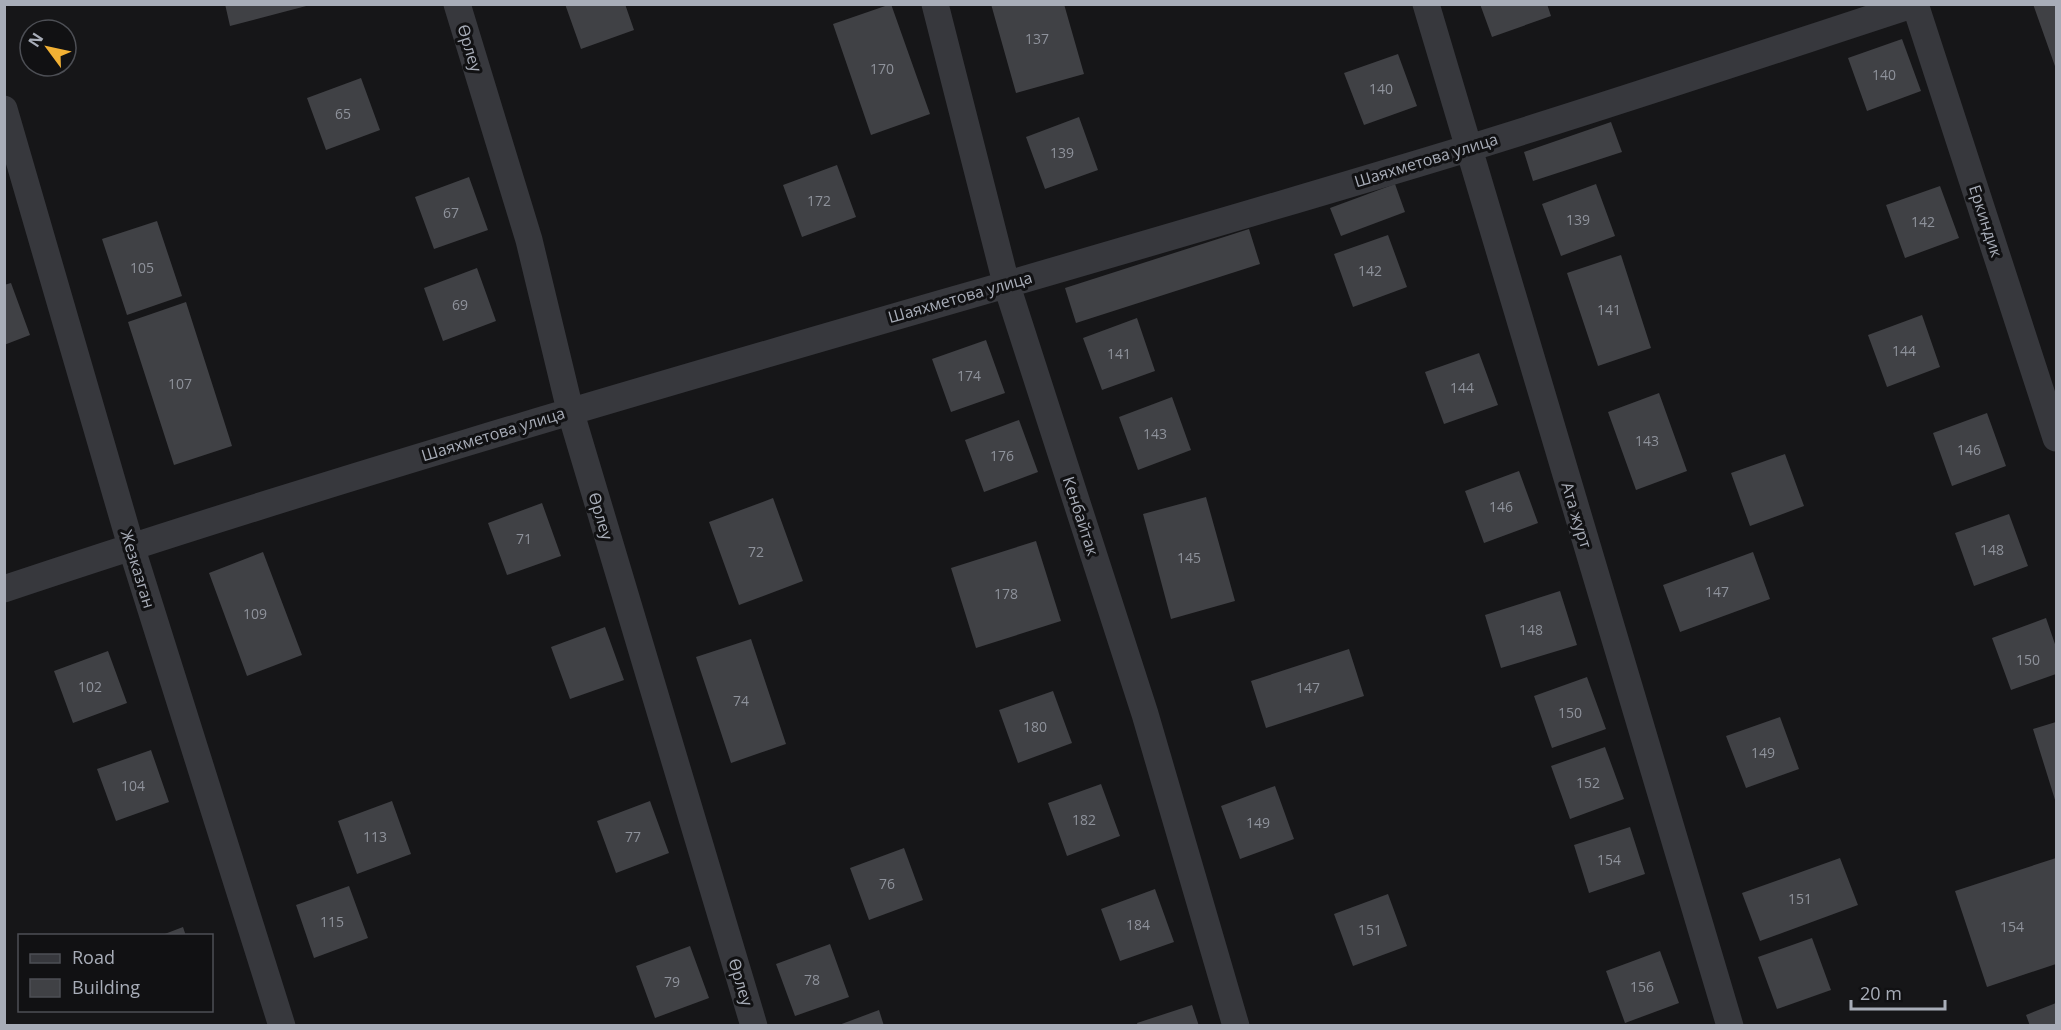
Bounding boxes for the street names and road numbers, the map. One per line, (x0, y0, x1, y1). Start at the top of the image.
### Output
street label: Өрлеу (452, 22, 488, 75)
street label: Шаяхметова улица (1352, 128, 1500, 192)
street label: Еркиндик (1964, 182, 2008, 261)
street label: Шаяхметова улица (885, 266, 1035, 328)
street label: Шаяхметова улица (419, 402, 567, 466)
street label: Кенбайтак (1058, 474, 1104, 559)
street label: Ата журт (1557, 479, 1598, 551)
street label: Өрлеу (583, 490, 619, 543)
street label: Жезказган (116, 527, 160, 611)
street label: Өрлеу (723, 956, 759, 1009)

